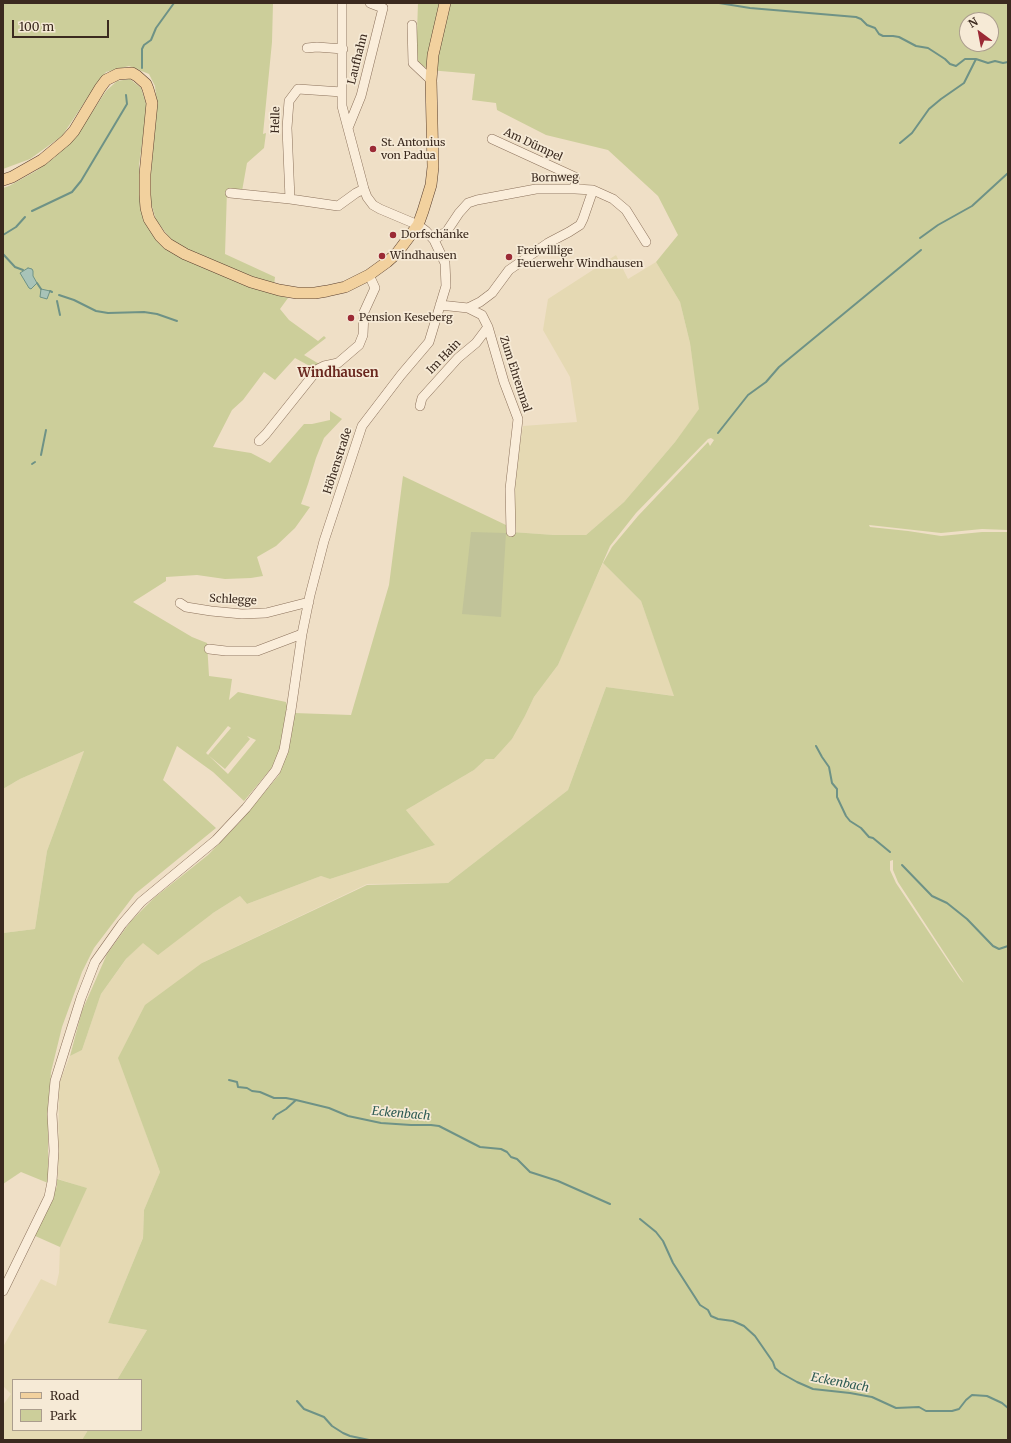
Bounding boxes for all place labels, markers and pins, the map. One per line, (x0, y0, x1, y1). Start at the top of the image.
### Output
place label: St. Antonius von Padua (381, 136, 445, 162)
marker: St. Antonius von Padua (368, 144, 378, 154)
place label: Dorfschänke (401, 228, 469, 242)
marker: Dorfschänke (388, 230, 398, 240)
place label: Freiwillige Feuerwehr Windhausen (517, 244, 643, 270)
place label: Windhausen (390, 249, 457, 263)
marker: Windhausen (377, 251, 387, 261)
marker: Freiwillige Feuerwehr Windhausen (504, 252, 514, 262)
place label: Pension Keseberg (359, 311, 453, 325)
marker: Pension Keseberg (346, 313, 356, 323)

